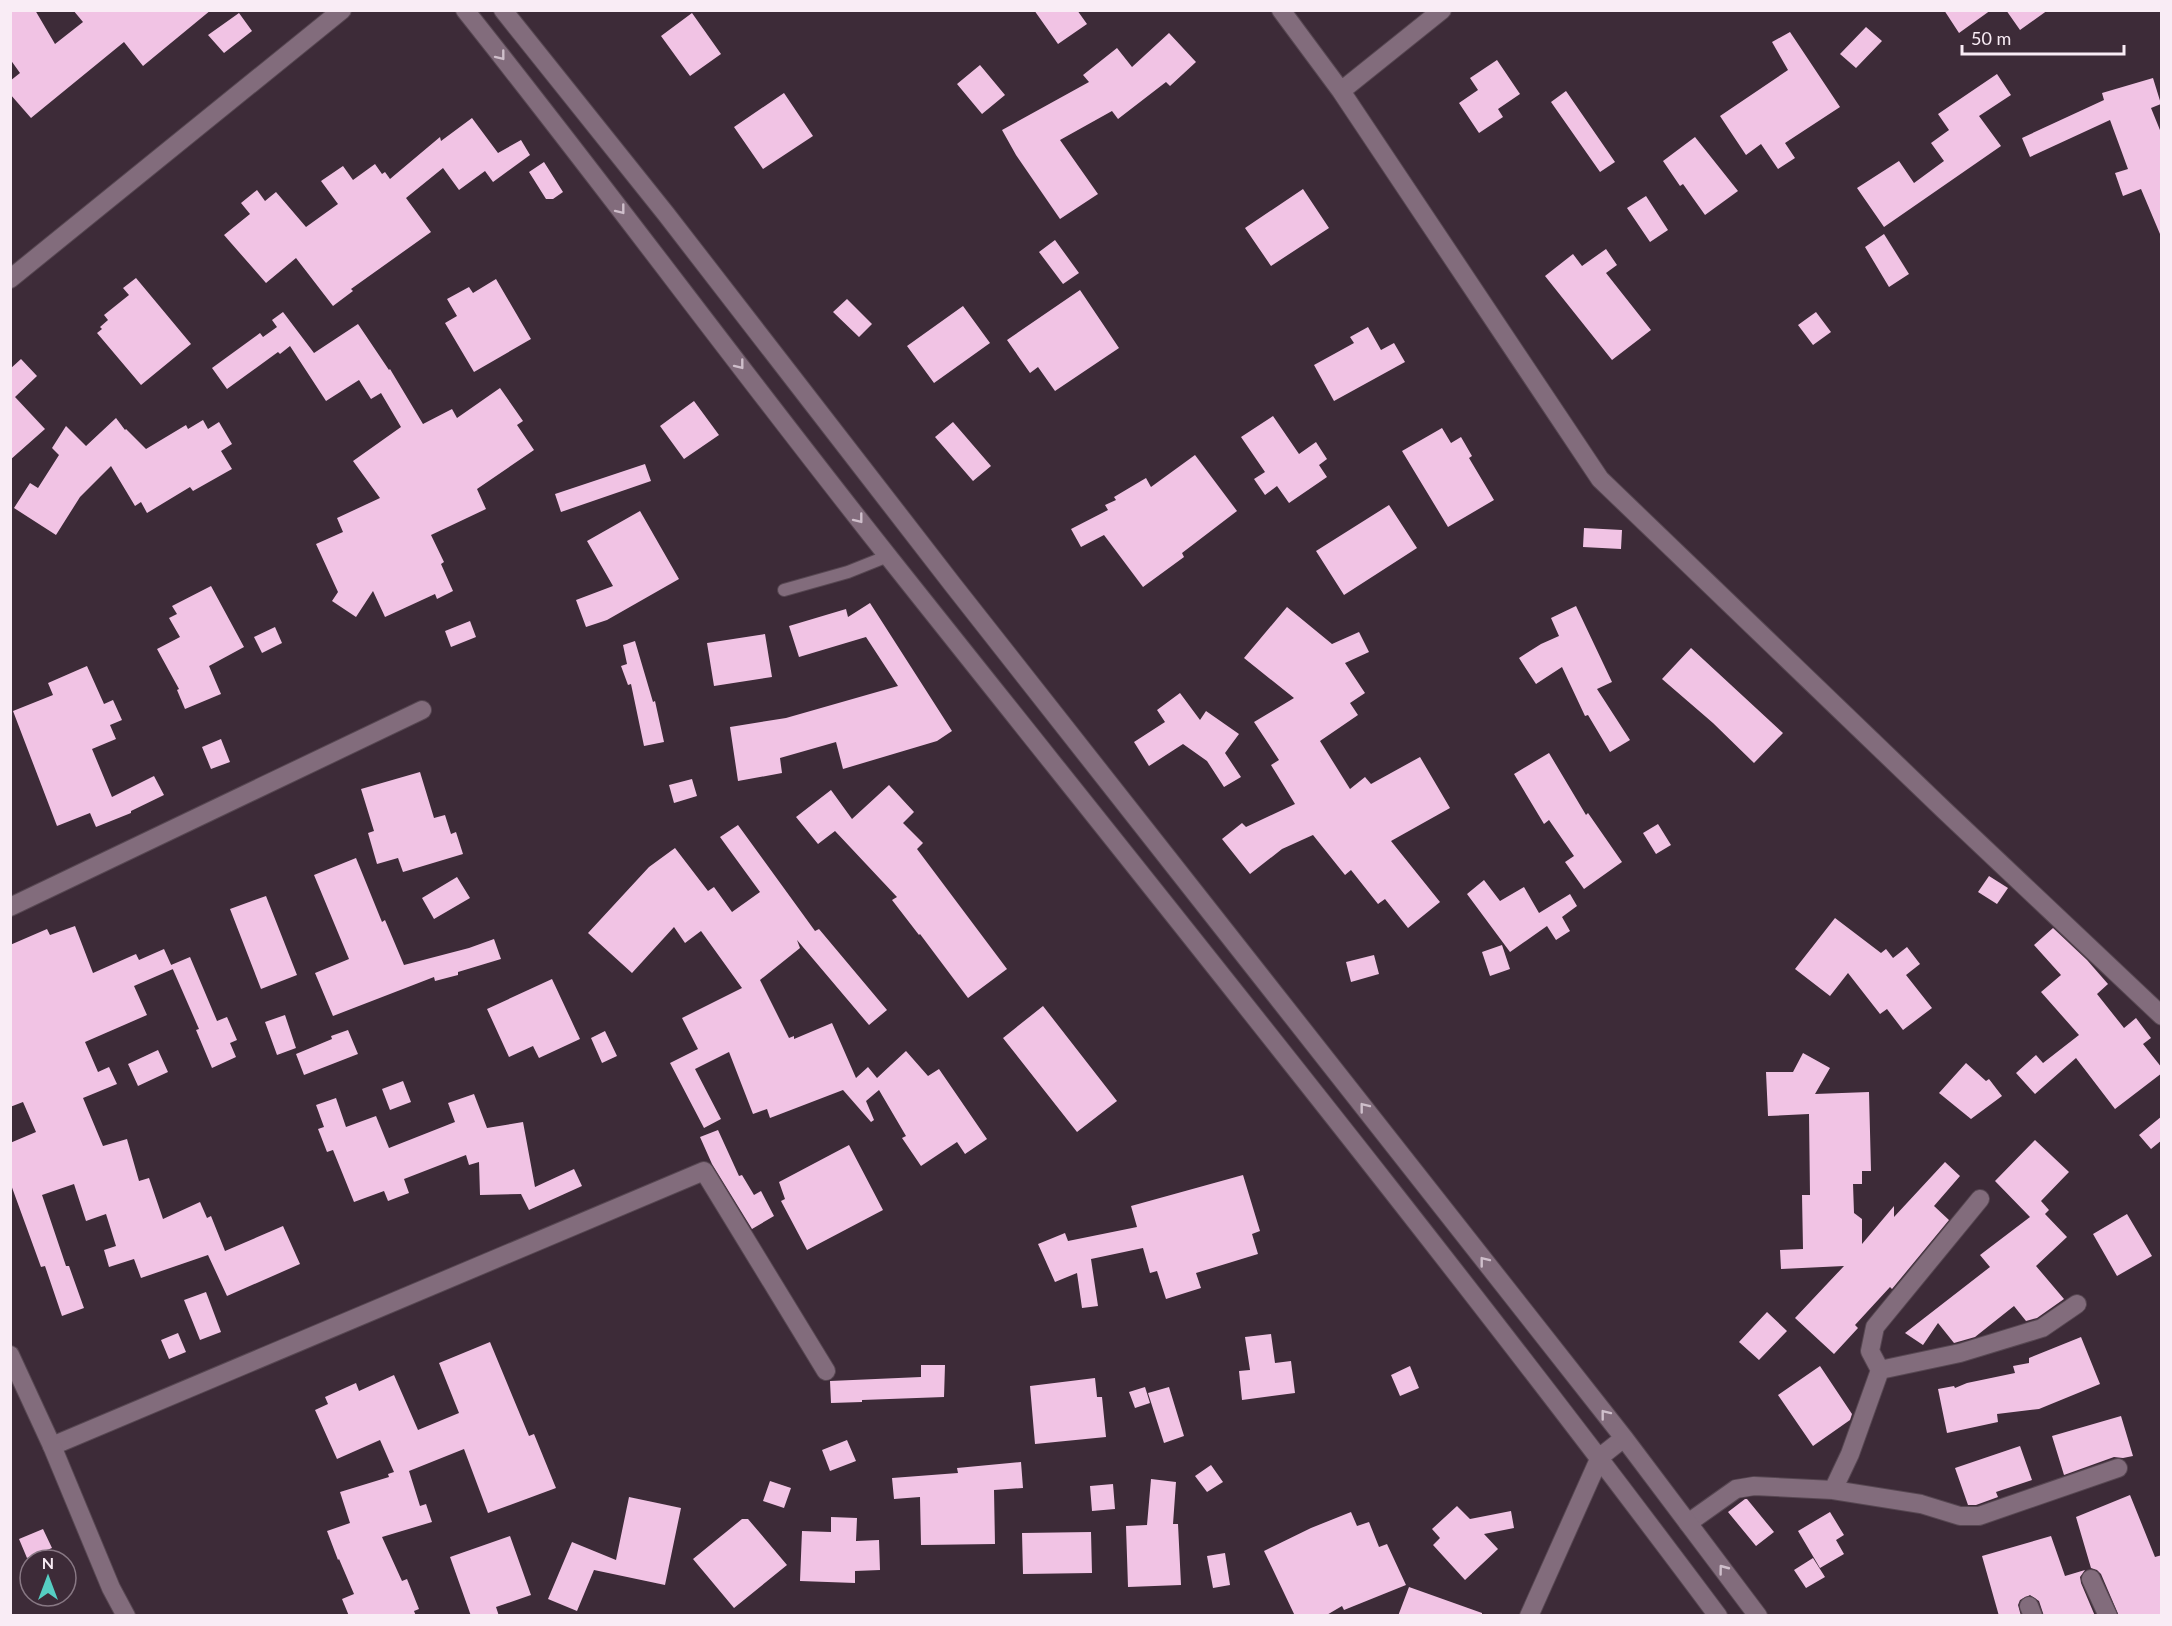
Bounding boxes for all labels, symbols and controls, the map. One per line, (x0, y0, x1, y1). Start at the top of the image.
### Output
scale bar (1962, 18, 2124, 56)
text: 50 m (1971, 27, 2011, 49)
one-way arrow (494, 50, 505, 61)
one-way arrow (613, 204, 624, 215)
one-way arrow (733, 358, 744, 369)
one-way arrow (852, 512, 863, 523)
one-way arrow (1360, 1103, 1371, 1114)
one-way arrow (1481, 1256, 1492, 1267)
one-way arrow (1601, 1410, 1612, 1421)
north arrow (18, 1548, 78, 1608)
text: N (42, 1553, 54, 1572)
one-way arrow (1719, 1565, 1730, 1576)

